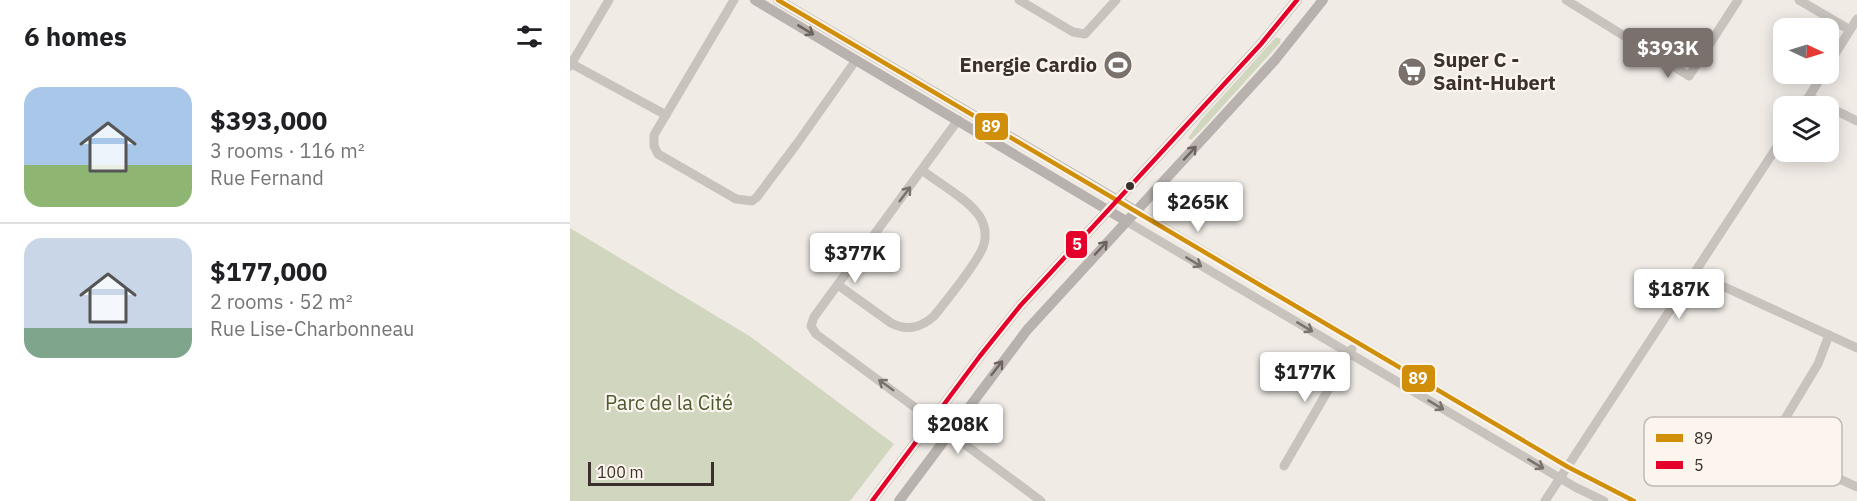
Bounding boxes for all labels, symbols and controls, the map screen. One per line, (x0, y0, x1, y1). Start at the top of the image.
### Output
north arrow (1773, 18, 1839, 84)
map controls (1773, 18, 1839, 162)
text: 6 homes (24, 19, 127, 53)
icon: filters (513, 20, 546, 53)
one-way arrow (797, 24, 814, 36)
pin: $393K (1626, 28, 1710, 79)
text: $393K (1637, 34, 1699, 61)
place label: Super C - Saint-Hubert (1433, 46, 1556, 96)
sports icon: Energie Cardio (1102, 49, 1134, 81)
place label: Energie Cardio (960, 51, 1097, 78)
supermarket icon: Super C - Saint-Hubert (1396, 56, 1428, 88)
button: layers (1773, 96, 1839, 162)
text: $393,000 (210, 103, 327, 137)
icon: home (72, 111, 144, 183)
line badge: 89 (974, 112, 1009, 141)
text: 89 (981, 116, 1001, 136)
text: 3 rooms · 116 m² (210, 137, 365, 164)
one-way arrow (1183, 145, 1197, 160)
text: Rue Fernand (210, 164, 324, 191)
unlabelled marker (1124, 180, 1136, 192)
pin: $265K (1156, 182, 1240, 233)
one-way arrow (898, 186, 911, 202)
text: $265K (1167, 188, 1229, 215)
line badge: 5 (1065, 230, 1088, 259)
pin: $377K (813, 233, 897, 284)
text: 5 (1072, 234, 1082, 254)
text: $377K (824, 239, 886, 266)
one-way arrow (1094, 241, 1108, 256)
text: $177,000 (210, 254, 327, 288)
one-way arrow (1186, 256, 1203, 268)
icon: home (72, 262, 144, 334)
pin: $187K (1637, 269, 1721, 320)
text: $187K (1648, 275, 1710, 302)
text: 2 rooms · 52 m² (210, 288, 353, 315)
text: Rue Lise-Charbonneau (210, 315, 414, 342)
one-way arrow (1296, 321, 1313, 333)
pin: $177K (1263, 352, 1347, 403)
text: $177K (1274, 358, 1336, 385)
one-way arrow (991, 361, 1004, 377)
line badge: 89 (1401, 364, 1436, 393)
text: 89 (1408, 368, 1428, 388)
one-way arrow (878, 378, 894, 391)
park label: Parc de la Cité (605, 389, 733, 416)
one-way arrow (1427, 399, 1444, 411)
pin: $208K (916, 404, 1000, 455)
text: $208K (927, 410, 989, 437)
legend (1644, 417, 1842, 486)
text: 89 (1694, 428, 1713, 448)
text: 5 (1694, 455, 1704, 475)
scale bar (588, 459, 714, 486)
one-way arrow (1527, 459, 1544, 471)
text: 100 m (597, 462, 644, 482)

